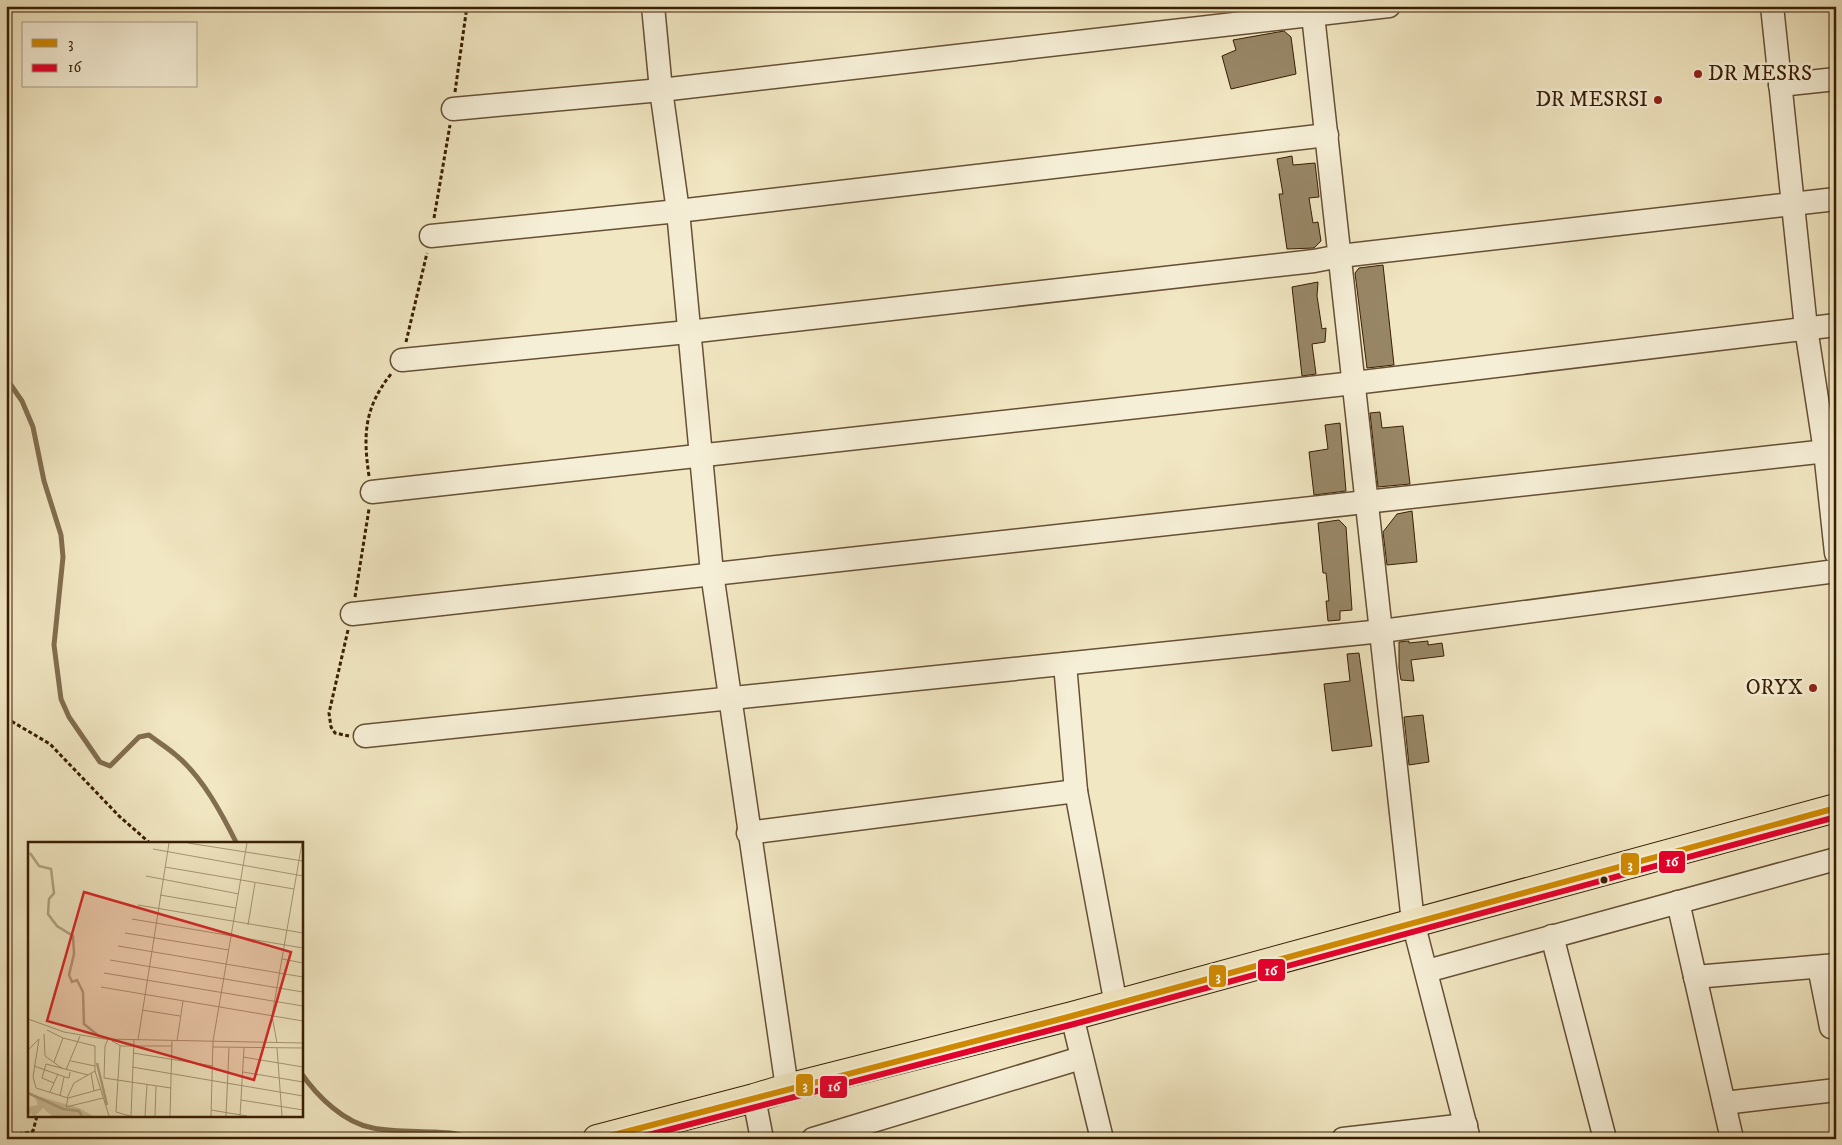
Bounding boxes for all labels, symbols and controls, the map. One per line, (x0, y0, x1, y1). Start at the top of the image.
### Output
legend (22, 22, 198, 88)
text: 3 (68, 34, 74, 53)
text: 16 (68, 58, 82, 77)
place label: DR MESRS (1708, 61, 1812, 87)
marker: DR MESRS (1692, 68, 1704, 80)
place label: DR MESRSI (1535, 87, 1648, 113)
marker: DR MESRSI (1652, 94, 1664, 106)
place label: ORYX (1746, 675, 1803, 701)
marker: ORYX (1807, 682, 1819, 694)
inset map (28, 842, 302, 1118)
line badge: 16 (1658, 850, 1686, 874)
line badge: 3 (1620, 852, 1640, 876)
text: 16 (1666, 853, 1679, 871)
text: 3 (1627, 856, 1633, 874)
unlabelled marker (1599, 875, 1609, 885)
line badge: 16 (1257, 958, 1286, 982)
text: 16 (1265, 962, 1278, 980)
line badge: 3 (1208, 964, 1227, 988)
text: 3 (1215, 968, 1221, 986)
line badge: 3 (795, 1073, 814, 1097)
line badge: 16 (819, 1075, 848, 1099)
text: 3 (802, 1077, 808, 1095)
text: 16 (828, 1078, 841, 1096)

